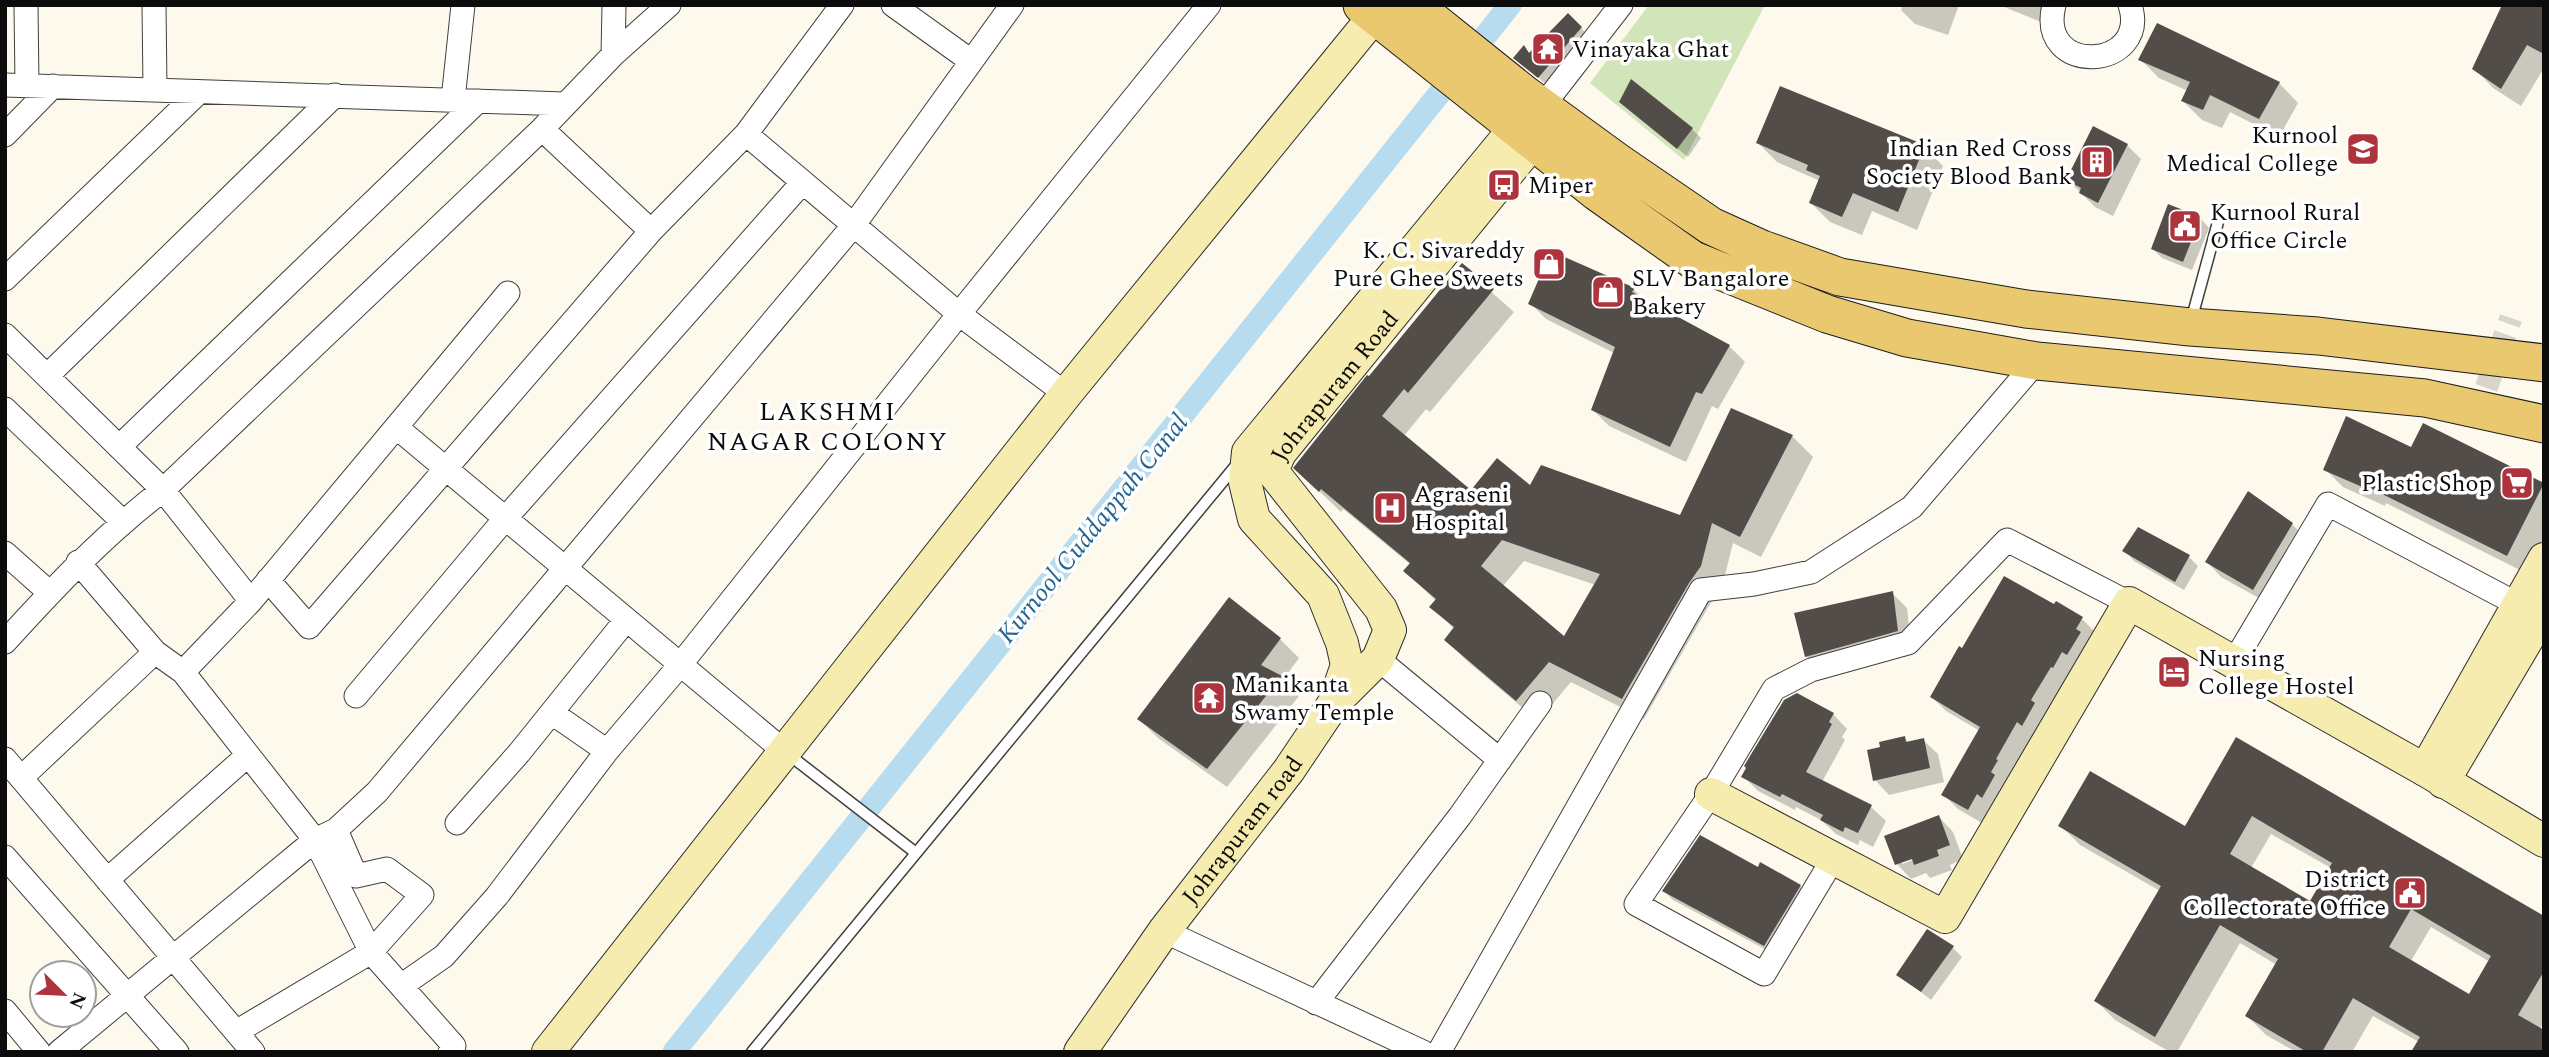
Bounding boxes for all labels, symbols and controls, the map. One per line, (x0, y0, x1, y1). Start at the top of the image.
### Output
temple icon: Vinayaka Ghat (1529, 30, 1567, 68)
place label: Vinayaka Ghat (1572, 32, 1729, 68)
place label: Kurnool Medical College (2166, 118, 2338, 182)
school or university icon: Kurnool Medical College (2344, 130, 2382, 168)
place label: Indian Red Cross Society Blood Bank (1866, 131, 2072, 195)
building icon: Indian Red Cross Society Blood Bank (2078, 143, 2116, 181)
bus stop icon: Miper (1485, 166, 1523, 204)
place label: Miper (1528, 168, 1593, 204)
place label: Kurnool Rural Office Circle (2210, 195, 2360, 259)
public building icon: Kurnool Rural Office Circle (2166, 207, 2204, 245)
place label: K. C. Sivareddy Pure Ghee Sweets (1333, 233, 1525, 297)
shop icon: K. C. Sivareddy Pure Ghee Sweets (1530, 245, 1568, 283)
place label: SLV Bangalore Bakery (1632, 261, 1789, 325)
shop icon: SLV Bangalore Bakery (1589, 273, 1627, 311)
street label: Johrapuram Road (1262, 303, 1408, 467)
district label: LAKSHMI NAGAR COLONY (707, 392, 949, 462)
water label: Kurnool Cuddappah Canal (987, 405, 1198, 652)
supermarket icon: Plastic Shop (2498, 464, 2536, 502)
place label: Plastic Shop (2361, 466, 2492, 502)
place label: Agraseni Hospital (1414, 477, 1509, 541)
hospital icon: Agraseni Hospital (1371, 489, 1409, 527)
place label: Nursing College Hostel (2198, 641, 2354, 705)
hotel icon: Nursing College Hostel (2155, 653, 2193, 691)
place label: Manikanta Swamy Temple (1234, 667, 1394, 731)
temple icon: Manikanta Swamy Temple (1190, 679, 1228, 717)
street label: Johrapuram road (1174, 749, 1313, 913)
place label: District Collectorate Office (2183, 862, 2386, 926)
public building icon: District Collectorate Office (2391, 874, 2429, 912)
north arrow (28, 959, 98, 1029)
text: N (61, 987, 94, 1013)

